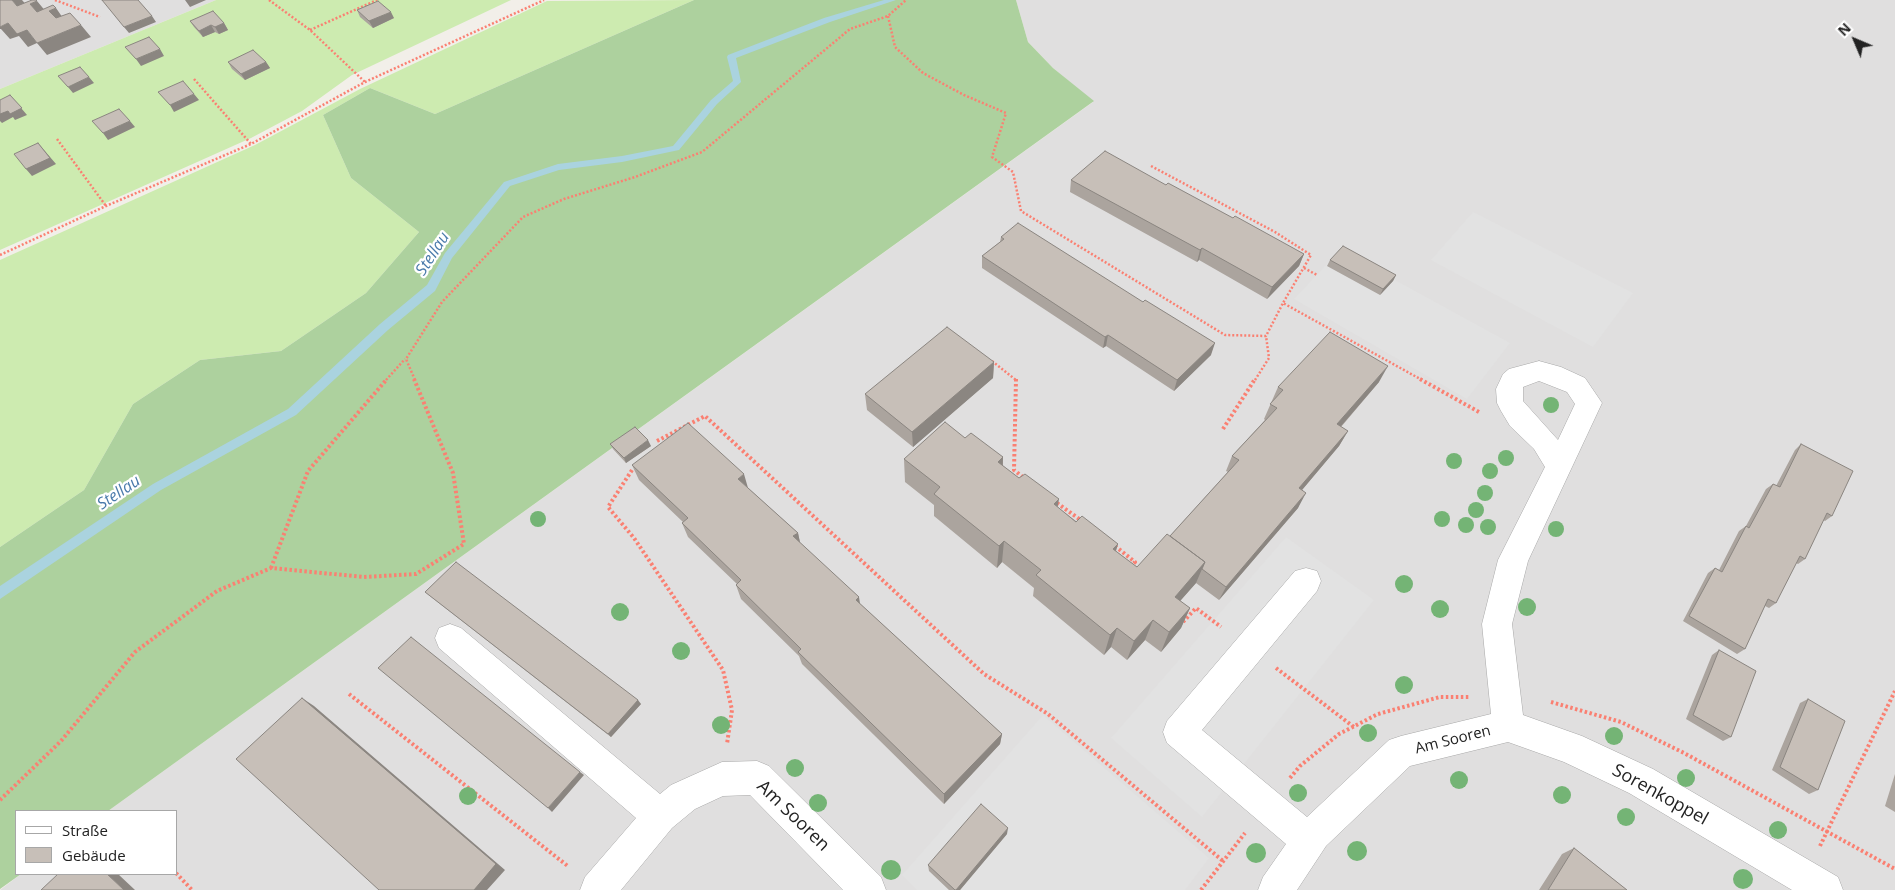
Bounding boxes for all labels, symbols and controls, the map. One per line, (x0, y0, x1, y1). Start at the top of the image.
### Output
north arrow (1830, 15, 1880, 65)
text: N (1833, 18, 1855, 40)
water label: Stellau (412, 229, 454, 279)
water label: Stellau (94, 472, 144, 514)
street label: Am Sooren (1413, 722, 1493, 758)
street label: Sorenkoppel (1608, 760, 1712, 830)
street label: Am Sooren (752, 776, 834, 856)
legend (15, 810, 178, 875)
text: Straße (62, 820, 108, 840)
text: Gebäude (62, 845, 126, 865)

